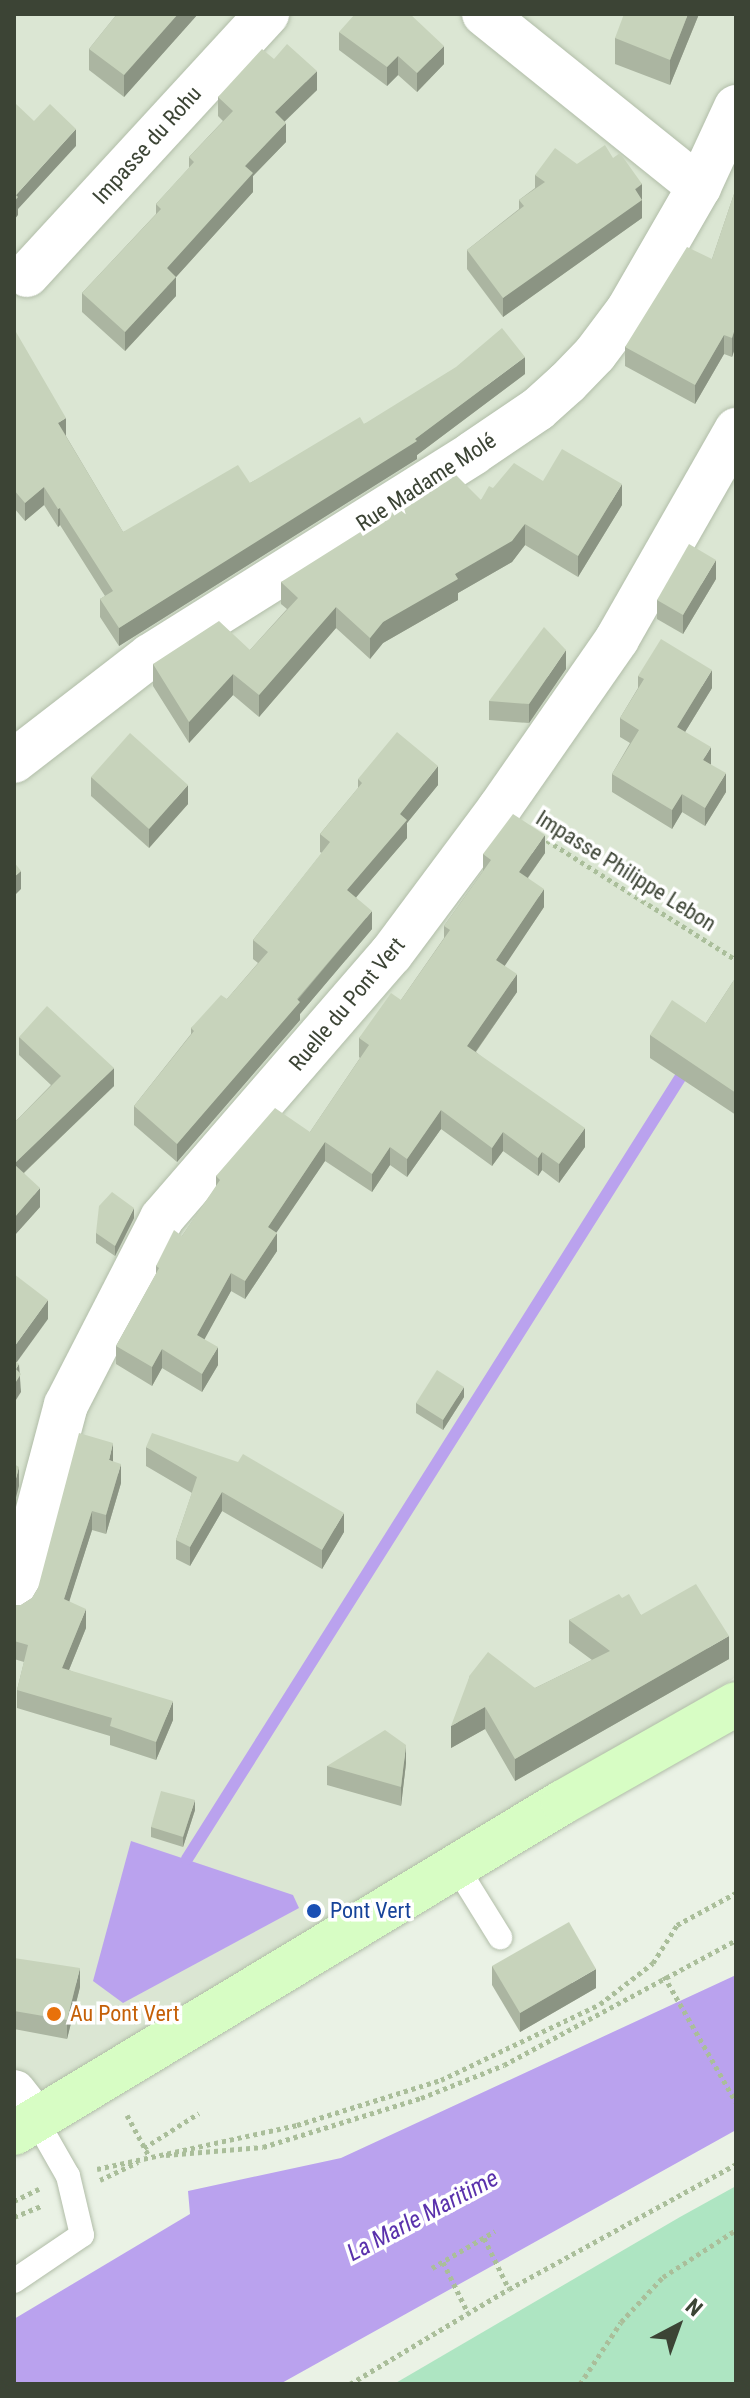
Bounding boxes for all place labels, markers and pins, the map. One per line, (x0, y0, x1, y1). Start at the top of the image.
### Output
place label: Pont Vert (330, 1898, 411, 1924)
marker: Pont Vert (305, 1902, 323, 1920)
place label: Au Pont Vert (70, 2001, 179, 2027)
marker: Au Pont Vert (45, 2005, 63, 2023)

